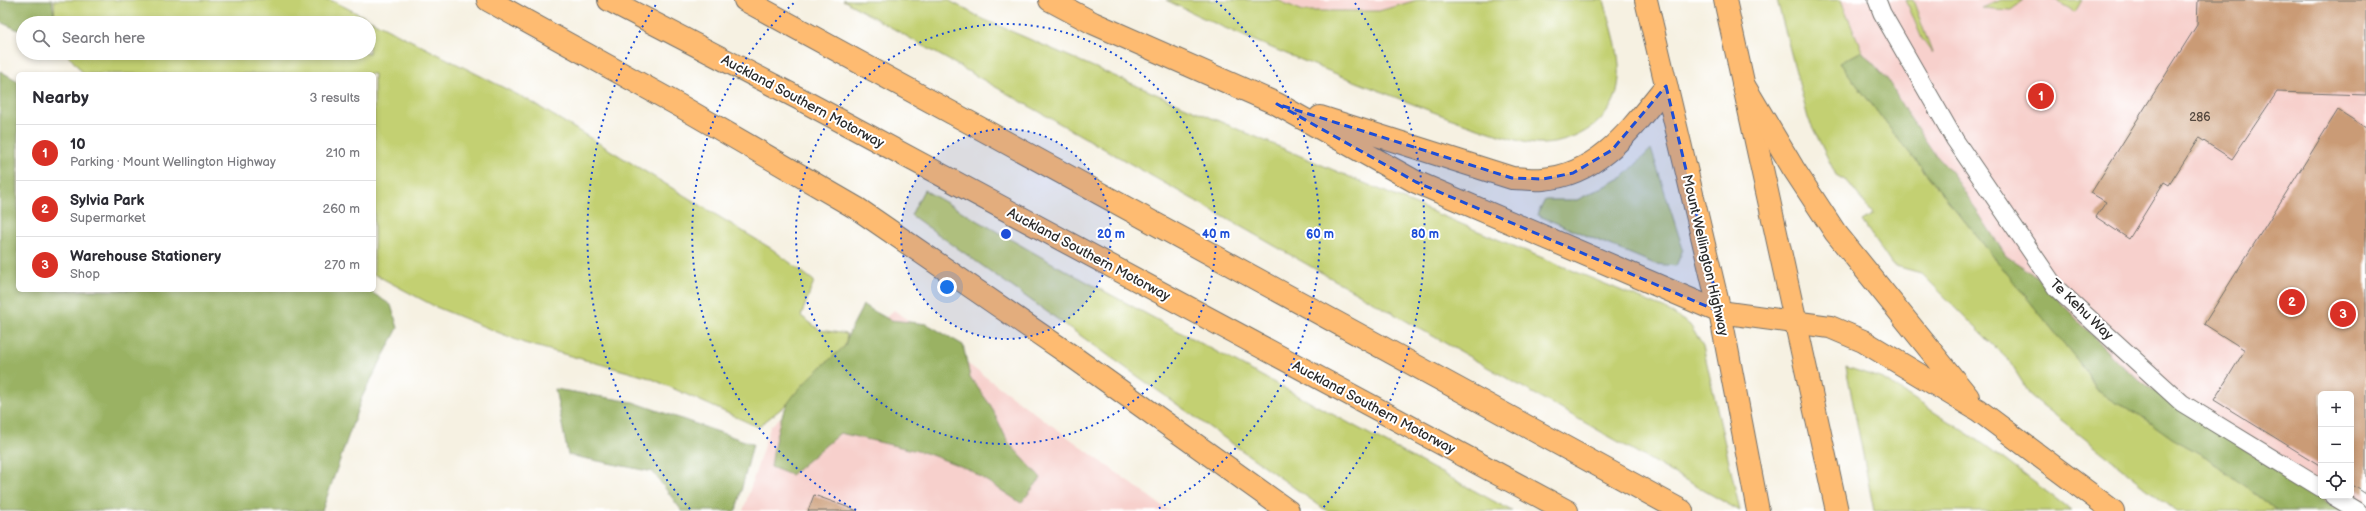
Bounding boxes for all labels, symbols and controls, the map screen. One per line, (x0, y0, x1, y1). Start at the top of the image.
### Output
search box (16, 16, 376, 60)
icon: search (30, 27, 52, 49)
text: Search here (62, 29, 145, 48)
street label: Auckland Southern Motorway (718, 51, 888, 152)
pin: 1 (2028, 81, 2054, 111)
text: Nearby (32, 88, 89, 108)
text: 3 results (309, 90, 360, 106)
house number: 286 (2189, 110, 2211, 125)
text: 10 (70, 135, 86, 154)
text: 1 (42, 145, 48, 161)
text: 210 m (326, 145, 360, 161)
text: Parking · Mount Wellington Highway (70, 154, 276, 170)
street label: Mount Wellington Highway (1679, 173, 1733, 338)
text: Sylvia Park (70, 191, 144, 210)
text: 2 (41, 201, 49, 217)
text: 260 m (322, 201, 360, 217)
street label: Auckland Southern Motorway (1004, 204, 1174, 305)
text: Supermarket (70, 210, 146, 226)
centre of rings (999, 227, 1013, 241)
text: 20 m (1097, 227, 1125, 242)
text: 40 m (1202, 227, 1230, 242)
text: 60 m (1306, 227, 1334, 242)
text: 80 m (1411, 227, 1439, 242)
text: Warehouse Stationery (70, 247, 221, 266)
text: 3 (41, 257, 49, 273)
text: 270 m (324, 257, 360, 273)
text: Shop (70, 266, 100, 282)
street label: Te Kehu Way (2047, 275, 2117, 344)
your location (937, 277, 957, 297)
pin: 2 (2279, 287, 2305, 317)
pin: 3 (2330, 299, 2356, 329)
street label: Auckland Southern Motorway (1289, 357, 1459, 458)
map controls (2318, 391, 2354, 499)
button: + (2318, 391, 2354, 427)
button: − (2318, 427, 2354, 463)
button: locate (2318, 463, 2354, 499)

